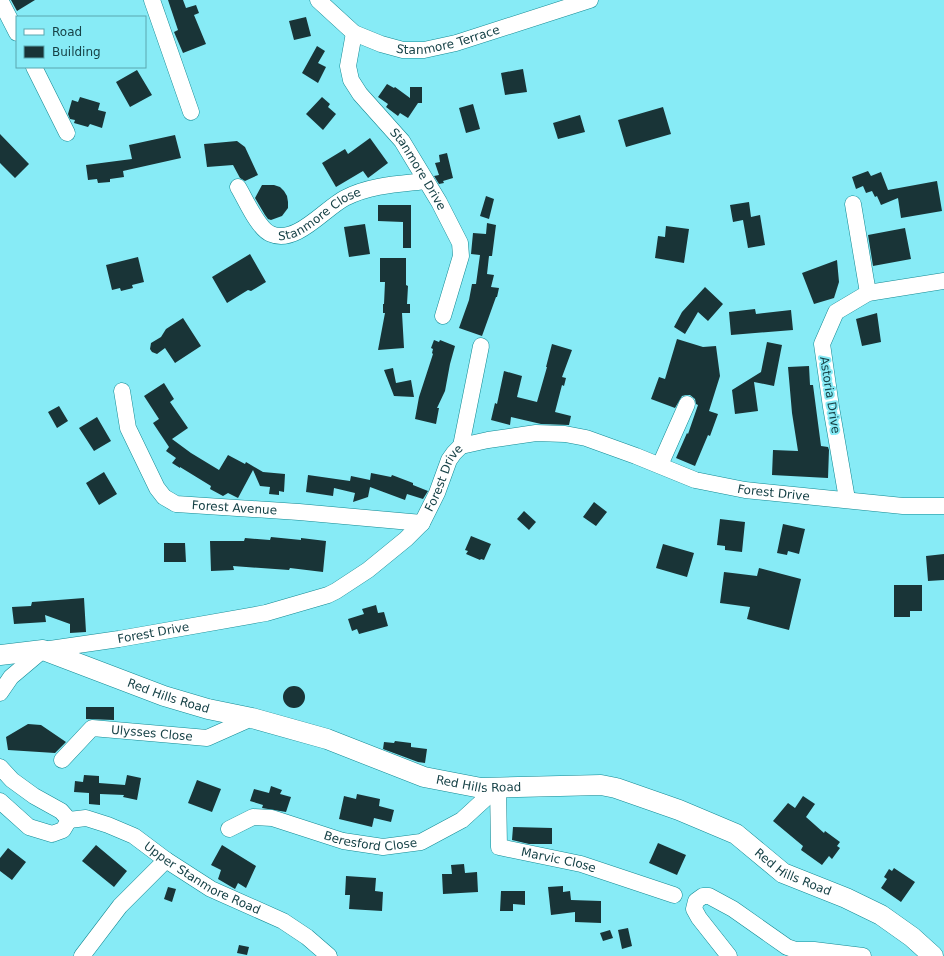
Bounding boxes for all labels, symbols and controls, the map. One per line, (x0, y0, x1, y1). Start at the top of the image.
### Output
legend (16, 16, 146, 68)
street label: Stanmore Terrace (395, 22, 501, 57)
text: Road (52, 25, 82, 39)
text: Building (52, 45, 101, 59)
street label: Stanmore Drive (387, 125, 449, 213)
street label: Stanmore Close (278, 185, 363, 243)
street label: Astoria Drive (817, 355, 843, 435)
street label: Forest Drive (422, 441, 466, 514)
street label: Forest Drive (736, 482, 810, 504)
street label: Forest Avenue (191, 498, 277, 518)
street label: Forest Drive (116, 620, 190, 646)
street label: Red Hills Road (125, 676, 211, 716)
street label: Ulysses Close (110, 723, 193, 744)
street label: Red Hills Road (435, 772, 521, 795)
street label: Beresford Close (322, 828, 418, 854)
street label: Upper Stanmore Road (141, 839, 263, 917)
street label: Marvic Close (520, 845, 598, 876)
street label: Red Hills Road (752, 846, 833, 898)

